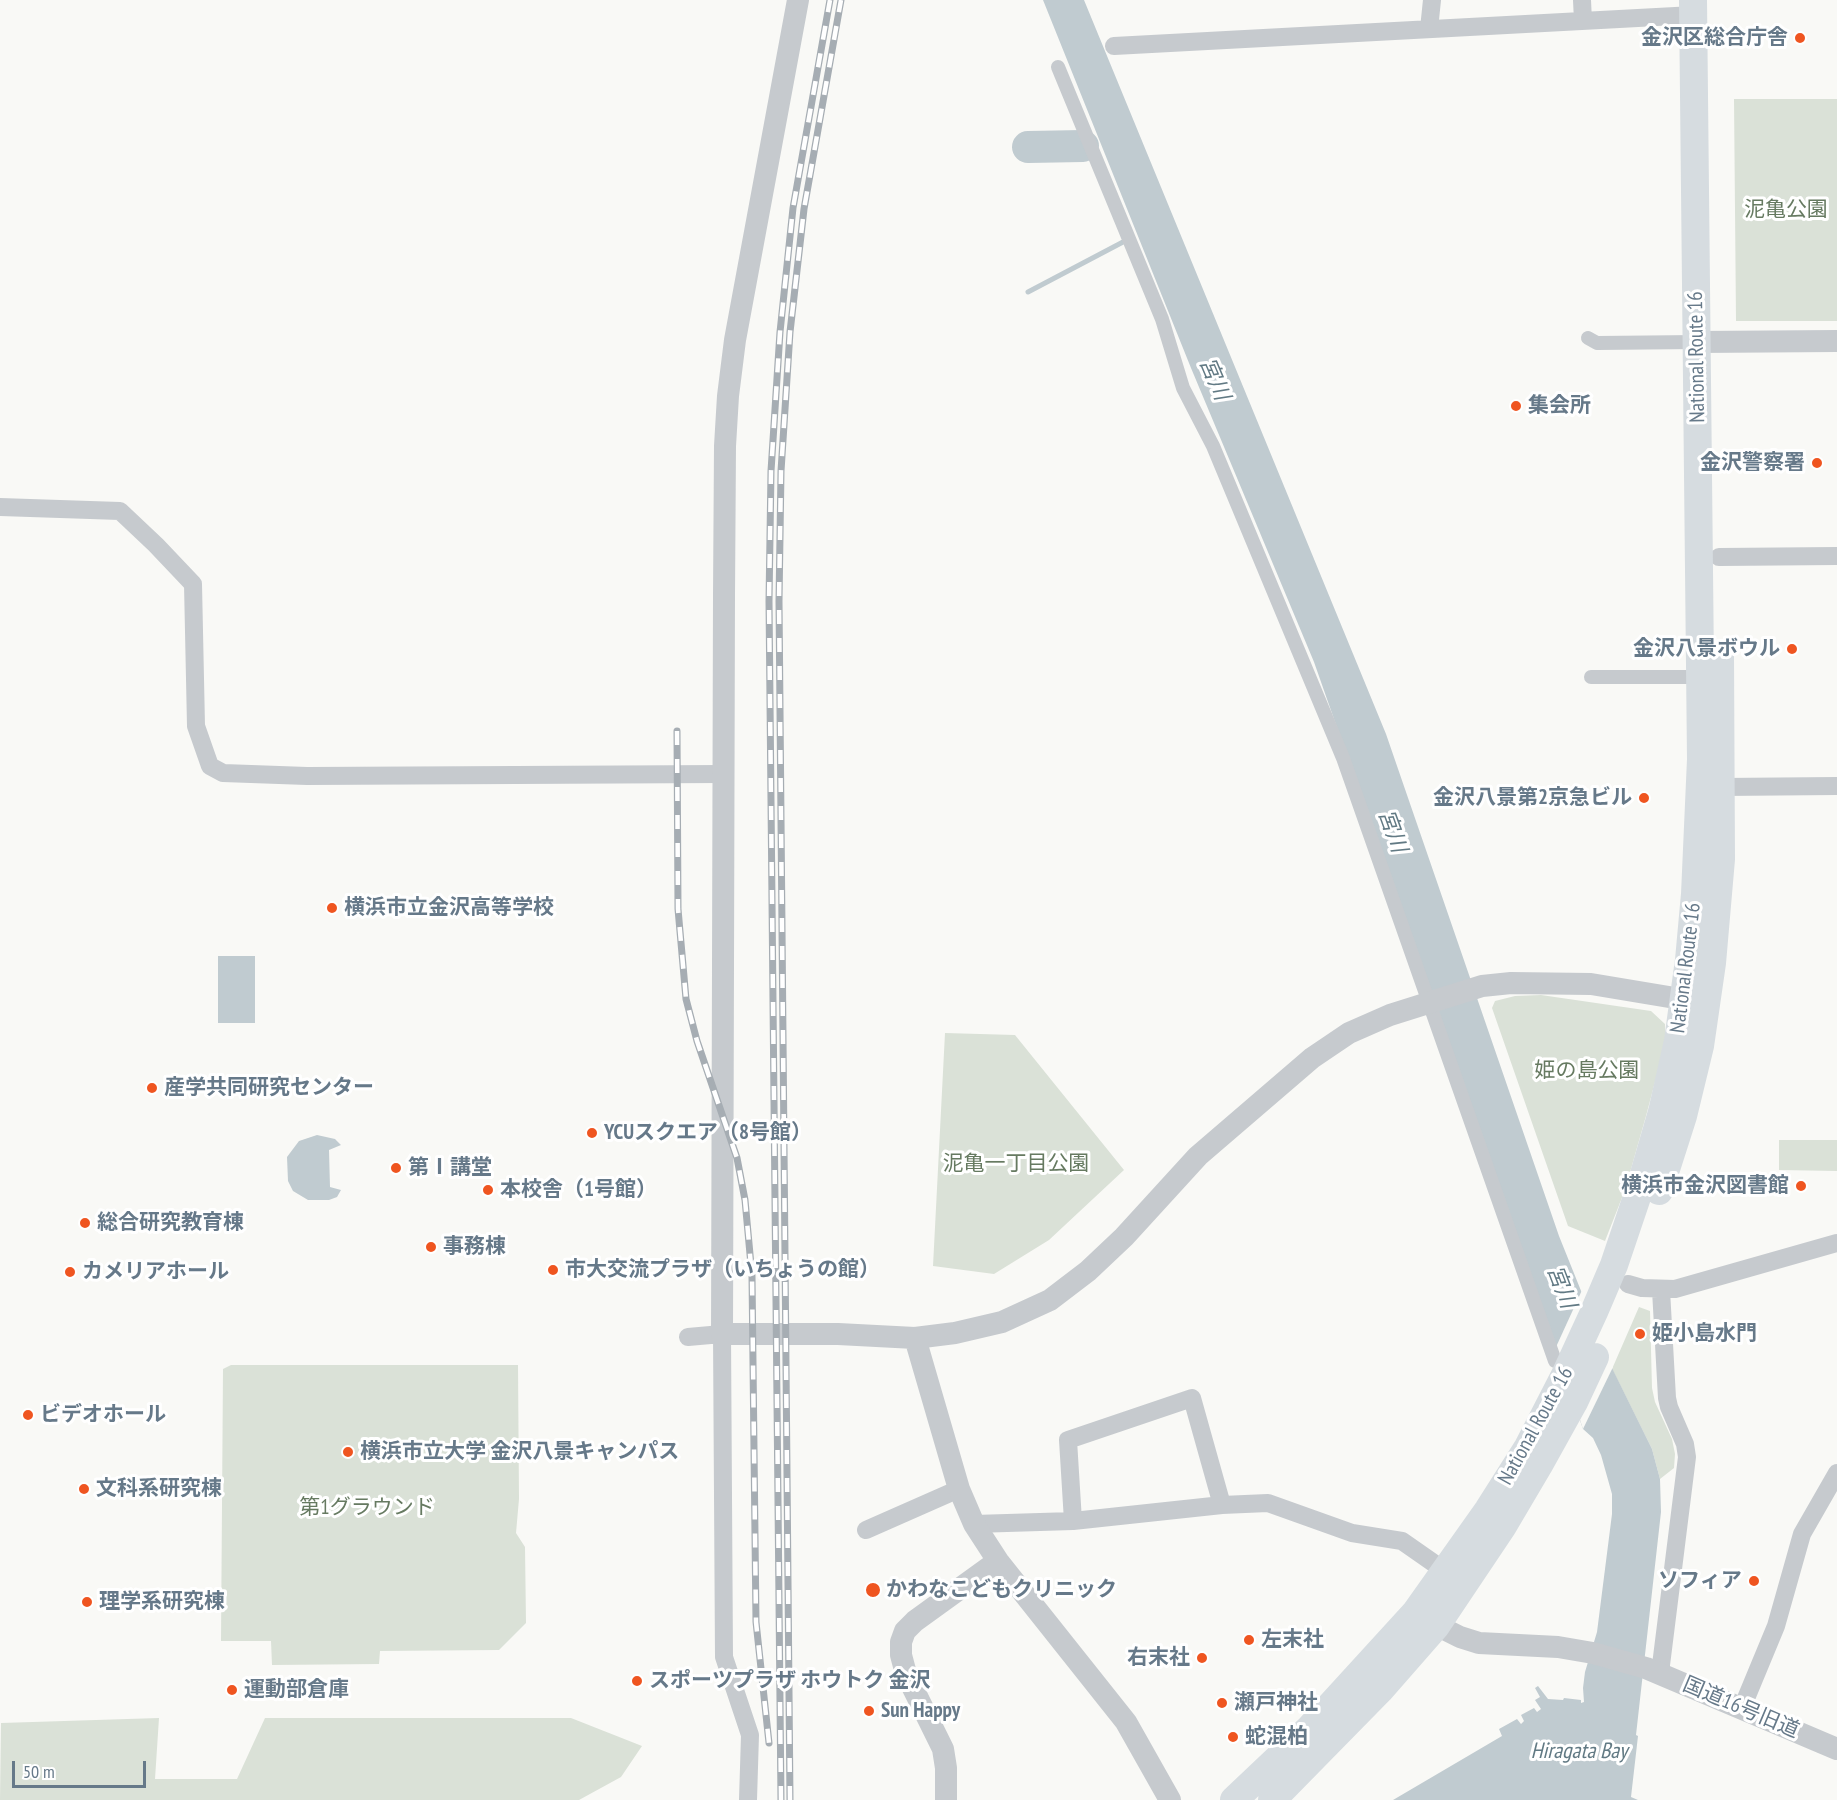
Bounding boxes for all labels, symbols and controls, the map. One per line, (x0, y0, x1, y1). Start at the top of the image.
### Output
place label: 金沢区総合庁舎 (1641, 25, 1788, 51)
marker: 金沢区総合庁舎 (1793, 31, 1807, 45)
park label: 泥亀公園 (1744, 197, 1828, 223)
street label: National Route 16 (1683, 291, 1711, 423)
water label: 宮川 (1193, 354, 1235, 404)
place label: 集会所 (1528, 393, 1591, 419)
marker: 集会所 (1509, 399, 1523, 413)
place label: 金沢警察署 (1700, 450, 1805, 476)
marker: 金沢警察署 (1810, 456, 1824, 470)
place label: 金沢八景ボウル (1633, 636, 1780, 662)
marker: 金沢八景ボウル (1785, 642, 1799, 656)
place label: 金沢八景第2京急ビル (1433, 785, 1632, 811)
marker: 金沢八景第2京急ビル (1637, 791, 1651, 805)
water label: 宮川 (1372, 806, 1412, 856)
place label: 横浜市立金沢高等学校 (344, 895, 554, 921)
marker: 横浜市立金沢高等学校 (325, 901, 339, 915)
street label: National Route 16 (1666, 901, 1706, 1035)
park label: 姫の島公園 (1535, 1058, 1639, 1084)
place label: 産学共同研究センター (164, 1075, 374, 1101)
marker: 産学共同研究センター (145, 1081, 159, 1095)
place label: YCUスクエア（8号館） (604, 1120, 812, 1146)
marker: YCUスクエア（8号館） (585, 1126, 599, 1140)
park label: 泥亀一丁目公園 (943, 1151, 1089, 1177)
place label: 第Ⅰ講堂 (408, 1155, 492, 1181)
marker: 第Ⅰ講堂 (389, 1161, 403, 1175)
place label: 横浜市金沢図書館 (1621, 1173, 1789, 1199)
place label: 本校舎（1号館） (500, 1177, 657, 1203)
marker: 横浜市金沢図書館 (1794, 1179, 1808, 1193)
marker: 本校舎（1号館） (481, 1183, 495, 1197)
place label: 総合研究教育棟 (97, 1210, 244, 1236)
marker: 総合研究教育棟 (78, 1216, 92, 1230)
place label: 事務棟 (443, 1234, 506, 1260)
marker: 事務棟 (424, 1240, 438, 1254)
place label: 市大交流プラザ（いちょうの館） (565, 1257, 880, 1283)
place label: カメリアホール (82, 1259, 229, 1285)
water label: 宮川 (1541, 1262, 1581, 1312)
marker: 市大交流プラザ（いちょうの館） (546, 1263, 560, 1277)
marker: カメリアホール (63, 1265, 77, 1279)
place label: 姫小島水門 (1652, 1321, 1757, 1347)
marker: 姫小島水門 (1633, 1327, 1647, 1341)
street label: National Route 16 (1493, 1363, 1579, 1489)
place label: ビデオホール (40, 1402, 166, 1428)
marker: ビデオホール (21, 1408, 35, 1422)
place label: 横浜市立大学 金沢八景キャンパス (360, 1439, 679, 1465)
marker: 横浜市立大学 金沢八景キャンパス (341, 1445, 355, 1459)
place label: 文科系研究棟 (96, 1476, 222, 1502)
marker: 文科系研究棟 (77, 1482, 91, 1496)
park label: 第1グラウンド (299, 1495, 435, 1521)
place label: ソフィア (1658, 1568, 1742, 1594)
marker: ソフィア (1747, 1574, 1761, 1588)
place label: かわなこどもクリニック (886, 1577, 1117, 1603)
marker: かわなこどもクリニック (864, 1581, 882, 1599)
place label: 理学系研究棟 (99, 1589, 225, 1615)
marker: 理学系研究棟 (80, 1595, 94, 1609)
place label: 左末社 (1261, 1627, 1324, 1653)
marker: 左末社 (1242, 1633, 1256, 1647)
place label: 右末社 (1127, 1645, 1190, 1671)
marker: 右末社 (1195, 1651, 1209, 1665)
place label: スポーツプラザ ホウトク 金沢 (649, 1668, 931, 1694)
street label: 国道16号旧道 (1679, 1672, 1803, 1744)
marker: スポーツプラザ ホウトク 金沢 (630, 1674, 644, 1688)
place label: 運動部倉庫 (244, 1677, 349, 1703)
marker: 運動部倉庫 (225, 1683, 239, 1697)
place label: 瀬戸神社 (1234, 1690, 1318, 1716)
marker: 瀬戸神社 (1215, 1696, 1229, 1710)
place label: Sun Happy (881, 1698, 960, 1724)
marker: Sun Happy (862, 1704, 876, 1718)
place label: 蛇混柏 (1245, 1724, 1308, 1750)
marker: 蛇混柏 (1226, 1730, 1240, 1744)
water label: Hiragata Bay (1531, 1739, 1627, 1765)
scale bar (15, 1749, 148, 1787)
text: 50 m (23, 1760, 55, 1783)

